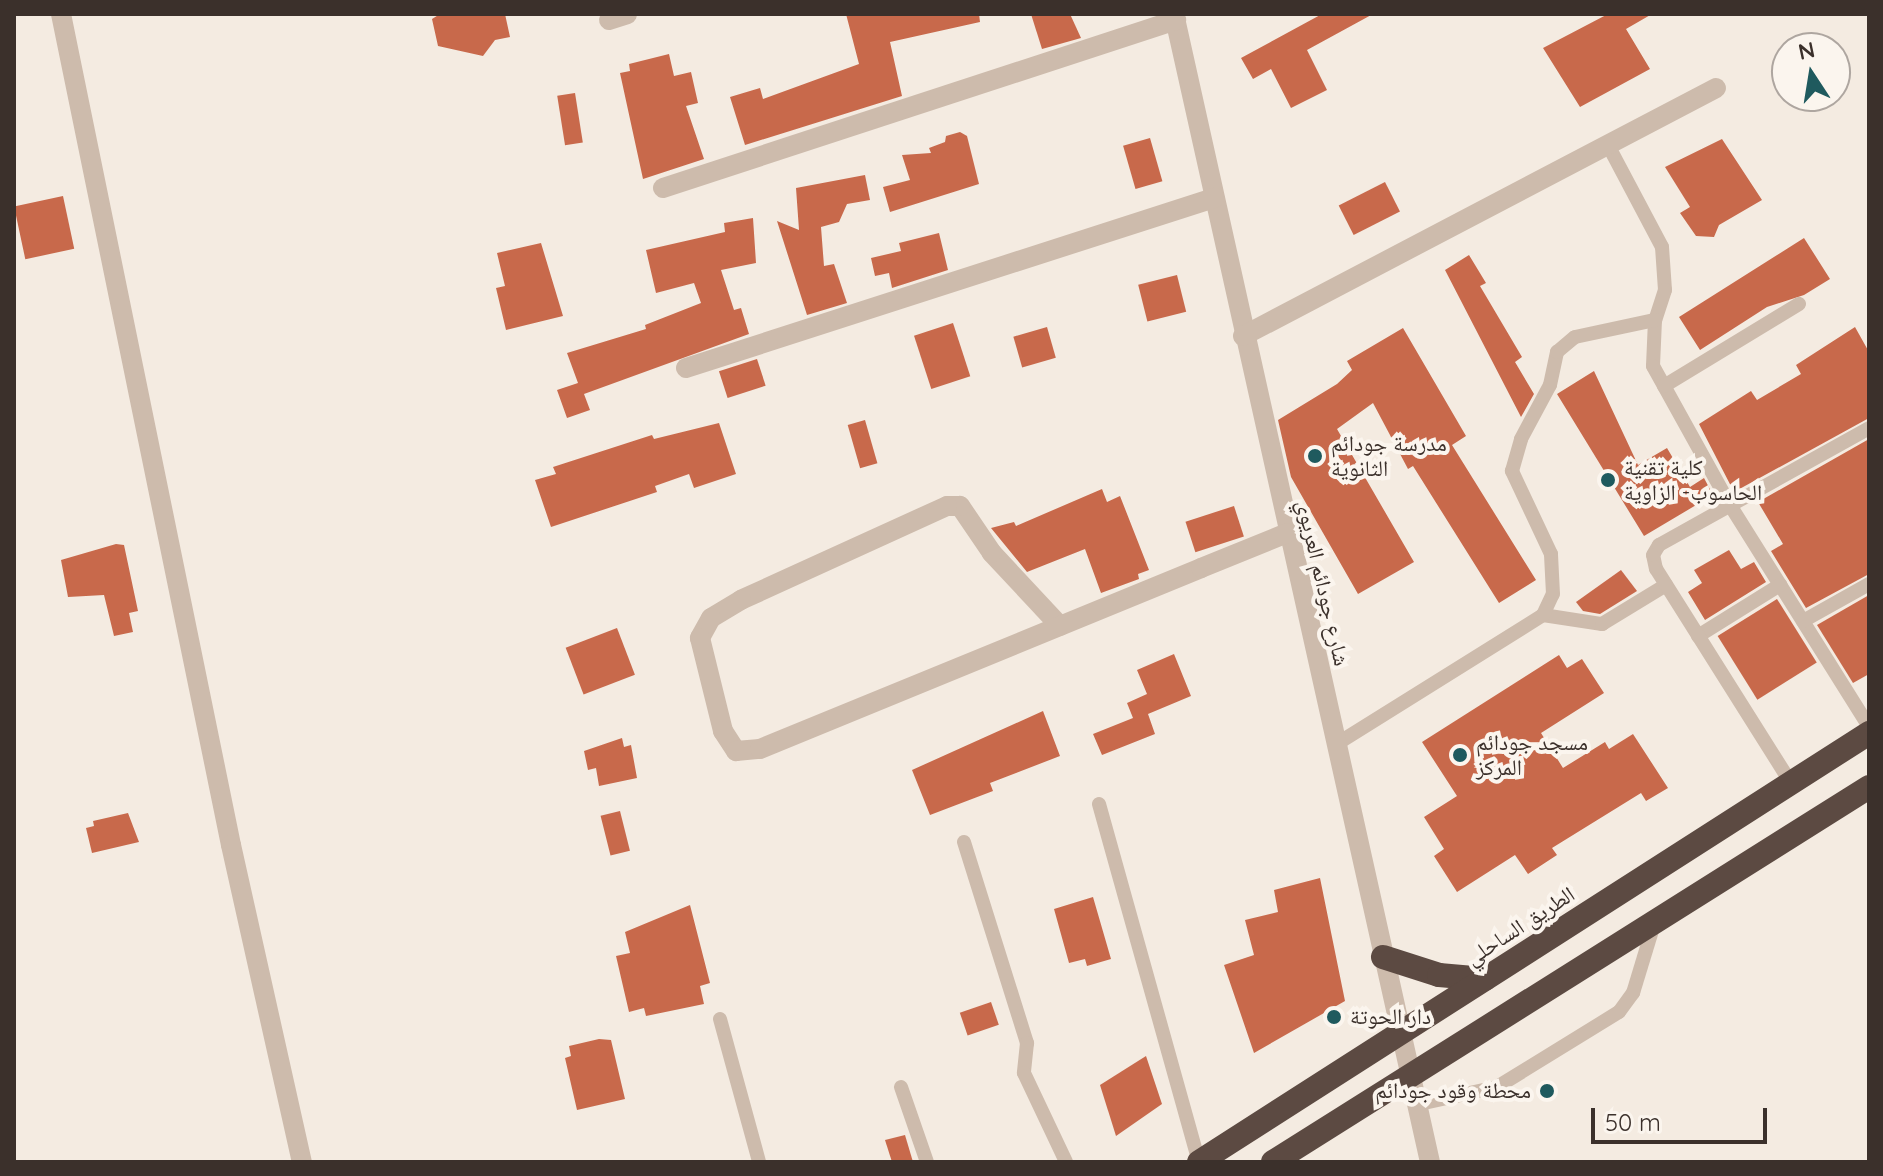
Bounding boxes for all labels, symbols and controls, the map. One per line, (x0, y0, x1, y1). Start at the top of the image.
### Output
north arrow (1771, 32, 1851, 112)
text: N (1796, 35, 1817, 66)
place label: مدرسة جودائم الثانوية (1331, 430, 1447, 482)
marker: مدرسة جودائم الثانوية (1306, 447, 1324, 465)
place label: كلية تقنية الحاسوب- الزاوية (1624, 454, 1762, 506)
marker: كلية تقنية الحاسوب- الزاوية (1599, 471, 1617, 489)
street label: شارع جودائم العريوي (1291, 497, 1355, 669)
place label: مسجد جودائم المركز (1476, 729, 1588, 780)
marker: مسجد جودائم المركز (1451, 746, 1469, 764)
street label: الطريق الساحلي (1460, 881, 1580, 971)
place label: دار الحوتة (1350, 1004, 1431, 1030)
marker: دار الحوتة (1325, 1008, 1343, 1026)
place label: محطة وقود جودائم (1375, 1078, 1531, 1104)
marker: محطة وقود جودائم (1538, 1082, 1556, 1100)
scale bar (1595, 1092, 1771, 1142)
text: 50 m (1605, 1107, 1661, 1137)

